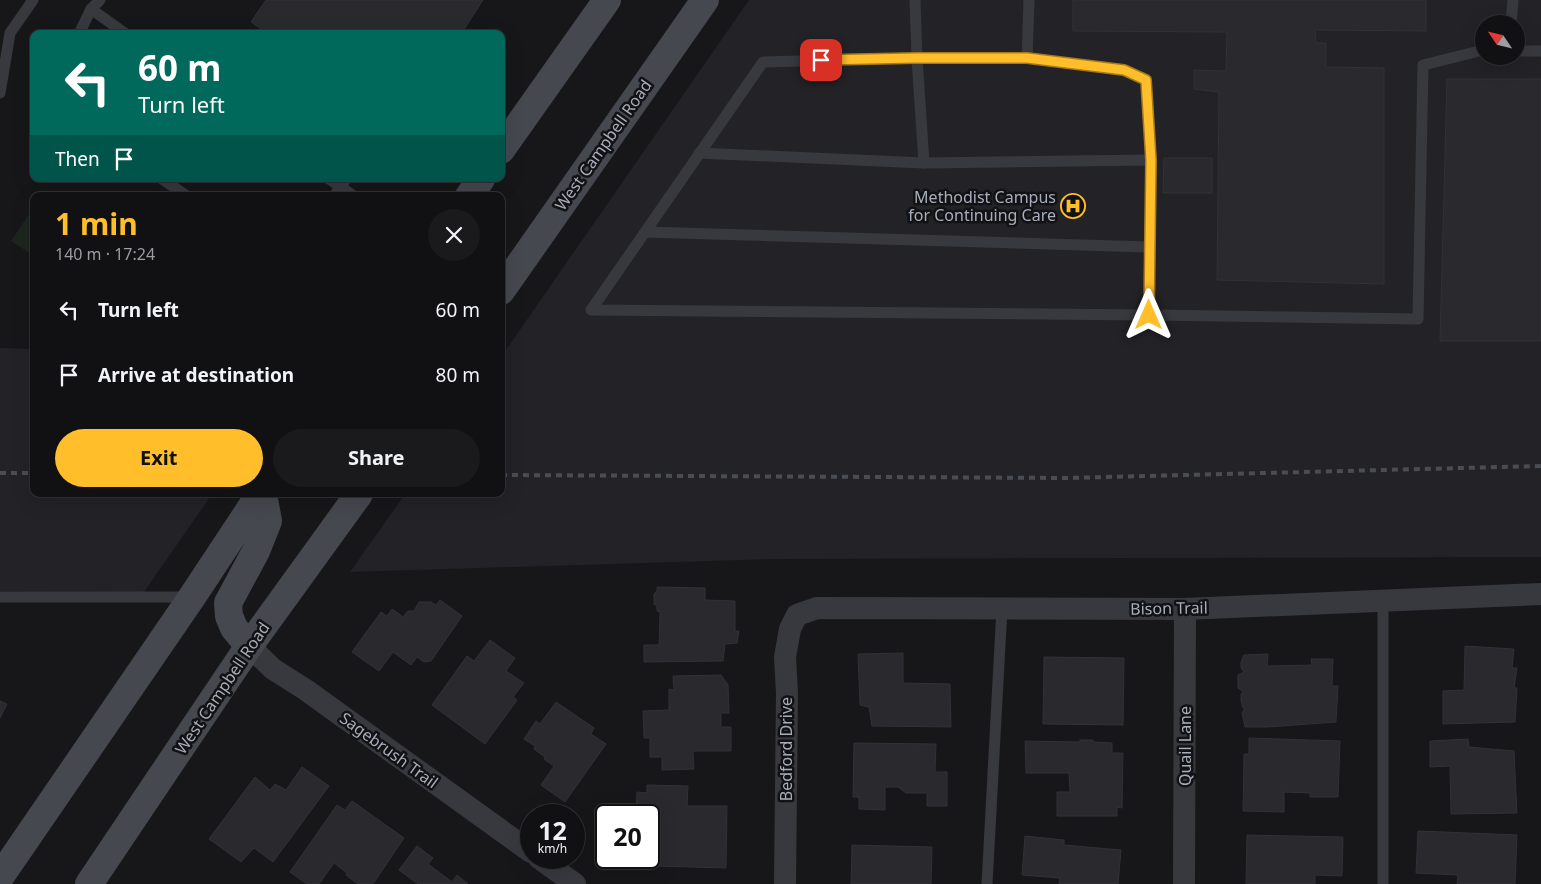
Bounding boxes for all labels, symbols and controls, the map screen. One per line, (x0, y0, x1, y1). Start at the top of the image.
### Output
north arrow (1475, 15, 1525, 65)
map controls (1475, 15, 1525, 65)
pin (800, 39, 842, 81)
text: 60 m (138, 44, 221, 91)
icon: arrive (807, 46, 835, 74)
icon: left (55, 50, 120, 115)
street label: West Campbell Road (550, 75, 656, 215)
text: Turn left (138, 89, 225, 119)
icon: arrive (110, 145, 138, 173)
text: Then (55, 146, 100, 172)
place label: Methodist Campus for Continuing Care (908, 186, 1056, 226)
hospital icon: Methodist Campus for Continuing Care (1060, 193, 1086, 219)
text: 1 min (55, 203, 138, 244)
button: close (428, 209, 480, 261)
text: 140 m · 17:24 (55, 243, 155, 265)
position arrow (1122, 288, 1174, 340)
icon: left (55, 296, 83, 324)
text: Turn left (98, 297, 179, 323)
text: 60 m (436, 297, 480, 323)
icon: arrive (55, 361, 83, 389)
text: Arrive at destination (98, 362, 294, 388)
text: 80 m (436, 362, 480, 388)
button: Exit (55, 429, 263, 487)
button: Share (273, 429, 480, 487)
street label: Bison Trail (1130, 596, 1208, 620)
street label: West Campbell Road (170, 618, 274, 758)
street label: Bedford Drive (775, 697, 797, 801)
street label: Quail Lane (1174, 706, 1196, 786)
street label: Sagebrush Trail (335, 707, 443, 793)
speed limit sign: 20 (595, 804, 660, 869)
text: 12 (538, 813, 567, 847)
text: km/h (538, 840, 567, 857)

